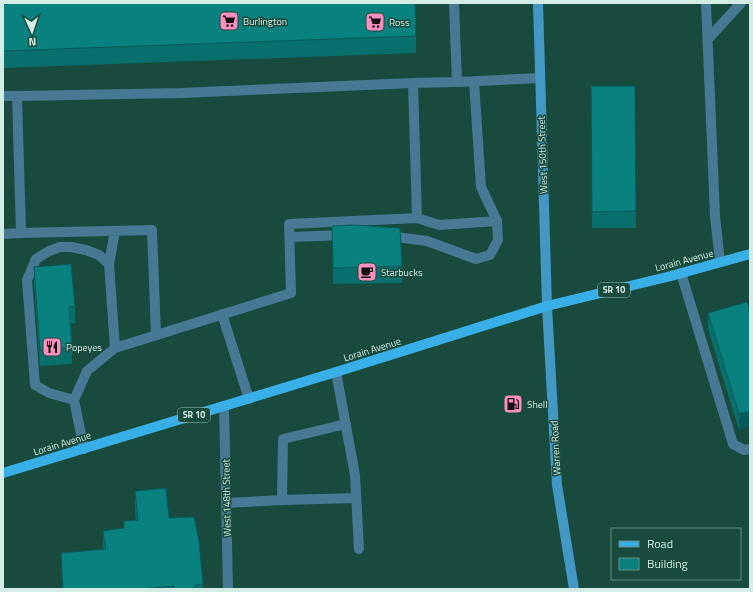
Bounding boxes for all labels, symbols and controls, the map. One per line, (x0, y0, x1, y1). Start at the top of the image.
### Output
supermarket icon: Burlington (218, 10, 240, 32)
supermarket icon: Ross (364, 11, 386, 33)
north arrow (12, 12, 52, 52)
place label: Burlington (243, 14, 287, 29)
place label: Ross (389, 15, 410, 30)
text: N (28, 34, 37, 50)
street label: West 150th Street (534, 115, 551, 194)
street label: Lorain Avenue (653, 246, 715, 275)
cafe icon: Starbucks (356, 261, 378, 283)
place label: Starbucks (381, 265, 423, 280)
road number: SR 10 (598, 283, 630, 297)
street label: Lorain Avenue (341, 334, 403, 365)
restaurant icon: Popeyes (41, 336, 63, 358)
place label: Popeyes (66, 340, 102, 355)
fuel station icon: Shell (502, 393, 524, 415)
place label: Shell (527, 397, 547, 412)
road number: SR 10 (178, 408, 210, 422)
street label: Warren Road (547, 420, 564, 476)
street label: Lorain Avenue (31, 428, 93, 459)
street label: West 148th Street (218, 459, 235, 537)
legend (611, 528, 741, 580)
text: Road (647, 534, 673, 553)
text: Building (647, 554, 688, 573)

